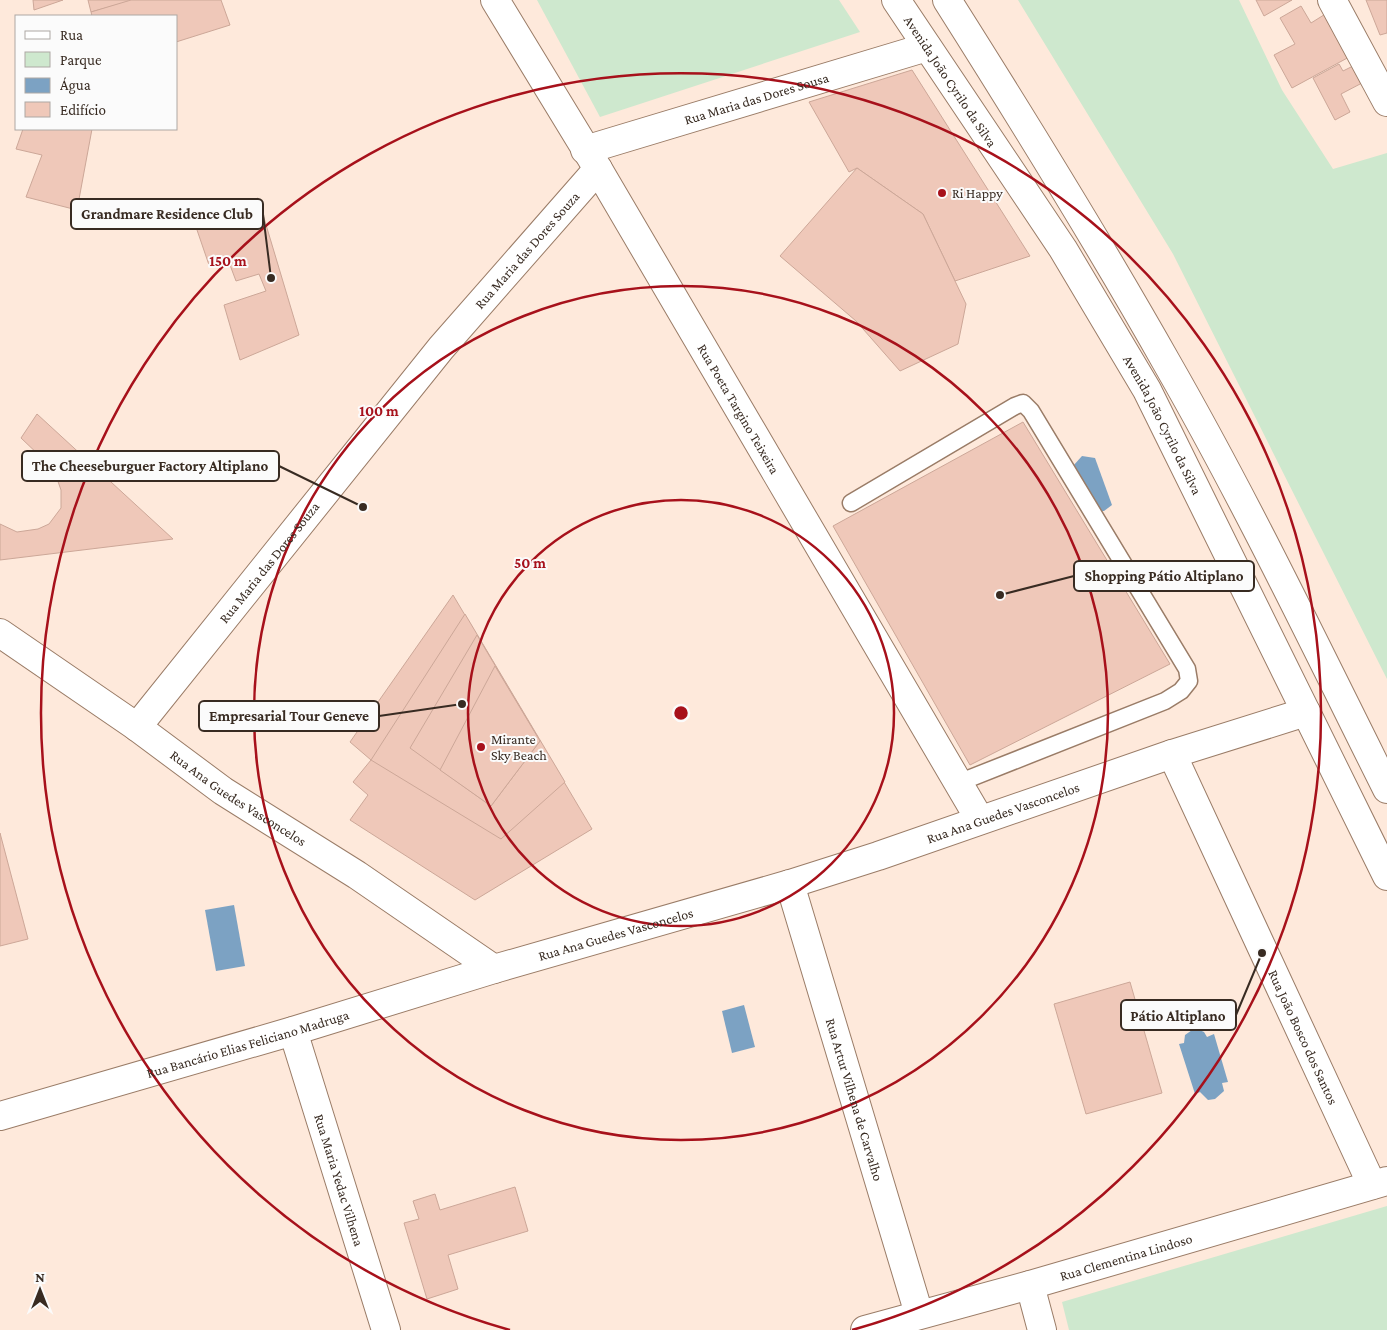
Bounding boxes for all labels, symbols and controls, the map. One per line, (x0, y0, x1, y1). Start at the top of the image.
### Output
street label: Avenida João Cyrilo da Silva (901, 13, 1001, 151)
legend (15, 15, 178, 130)
text: Rua (60, 27, 83, 43)
text: Parque (60, 52, 102, 69)
street label: Rua Maria das Dores Sousa (682, 69, 831, 128)
text: Água (60, 77, 91, 94)
text: Edifício (60, 102, 106, 118)
place label: Ri Happy (952, 185, 1003, 201)
marker: Ri Happy (936, 187, 948, 199)
street label: Rua Maria das Dores Souza (471, 188, 583, 312)
callout: Grandmare Residence Club (71, 199, 263, 229)
text: Grandmare Residence Club (81, 206, 253, 222)
text: 150 m (209, 253, 247, 269)
street label: Rua Poeta Targino Teixeira (694, 341, 783, 477)
street label: Avenida João Cyrilo da Silva (1120, 352, 1206, 498)
text: 100 m (359, 403, 399, 419)
callout: The Cheeseburguer Factory Altiplano (22, 451, 279, 481)
text: The Cheeseburguer Factory Altiplano (32, 458, 269, 474)
street label: Rua Maria das Dores Souza (216, 498, 323, 626)
text: 50 m (514, 555, 546, 571)
callout: Shopping Pátio Altiplano (1074, 561, 1254, 591)
text: Shopping Pátio Altiplano (1084, 568, 1244, 584)
callout: Empresarial Tour Geneve (199, 701, 379, 731)
centre of rings (672, 704, 690, 722)
text: Empresarial Tour Geneve (209, 708, 369, 724)
place label: Mirante Sky Beach (491, 731, 547, 763)
marker: Mirante Sky Beach (475, 741, 487, 753)
street label: Rua Ana Guedes Vasconcelos (167, 747, 309, 849)
street label: Rua Ana Guedes Vasconcelos (925, 779, 1081, 847)
street label: Rua Ana Guedes Vasconcelos (536, 904, 695, 964)
street label: Rua João Bosco dos Santos (1265, 967, 1341, 1107)
callout: Pátio Altiplano (1121, 1000, 1236, 1030)
street label: Rua Bancário Elias Feliciano Madruga (145, 1006, 351, 1081)
text: Pátio Altiplano (1130, 1008, 1226, 1024)
street label: Rua Artur Vilhena de Carvalho (823, 1016, 887, 1183)
street label: Rua Maria Yedac Vilhena (311, 1112, 368, 1249)
street label: Rua Clementina Lindoso (1058, 1230, 1194, 1284)
north arrow (15, 1265, 65, 1315)
text: N (35, 1269, 45, 1285)

